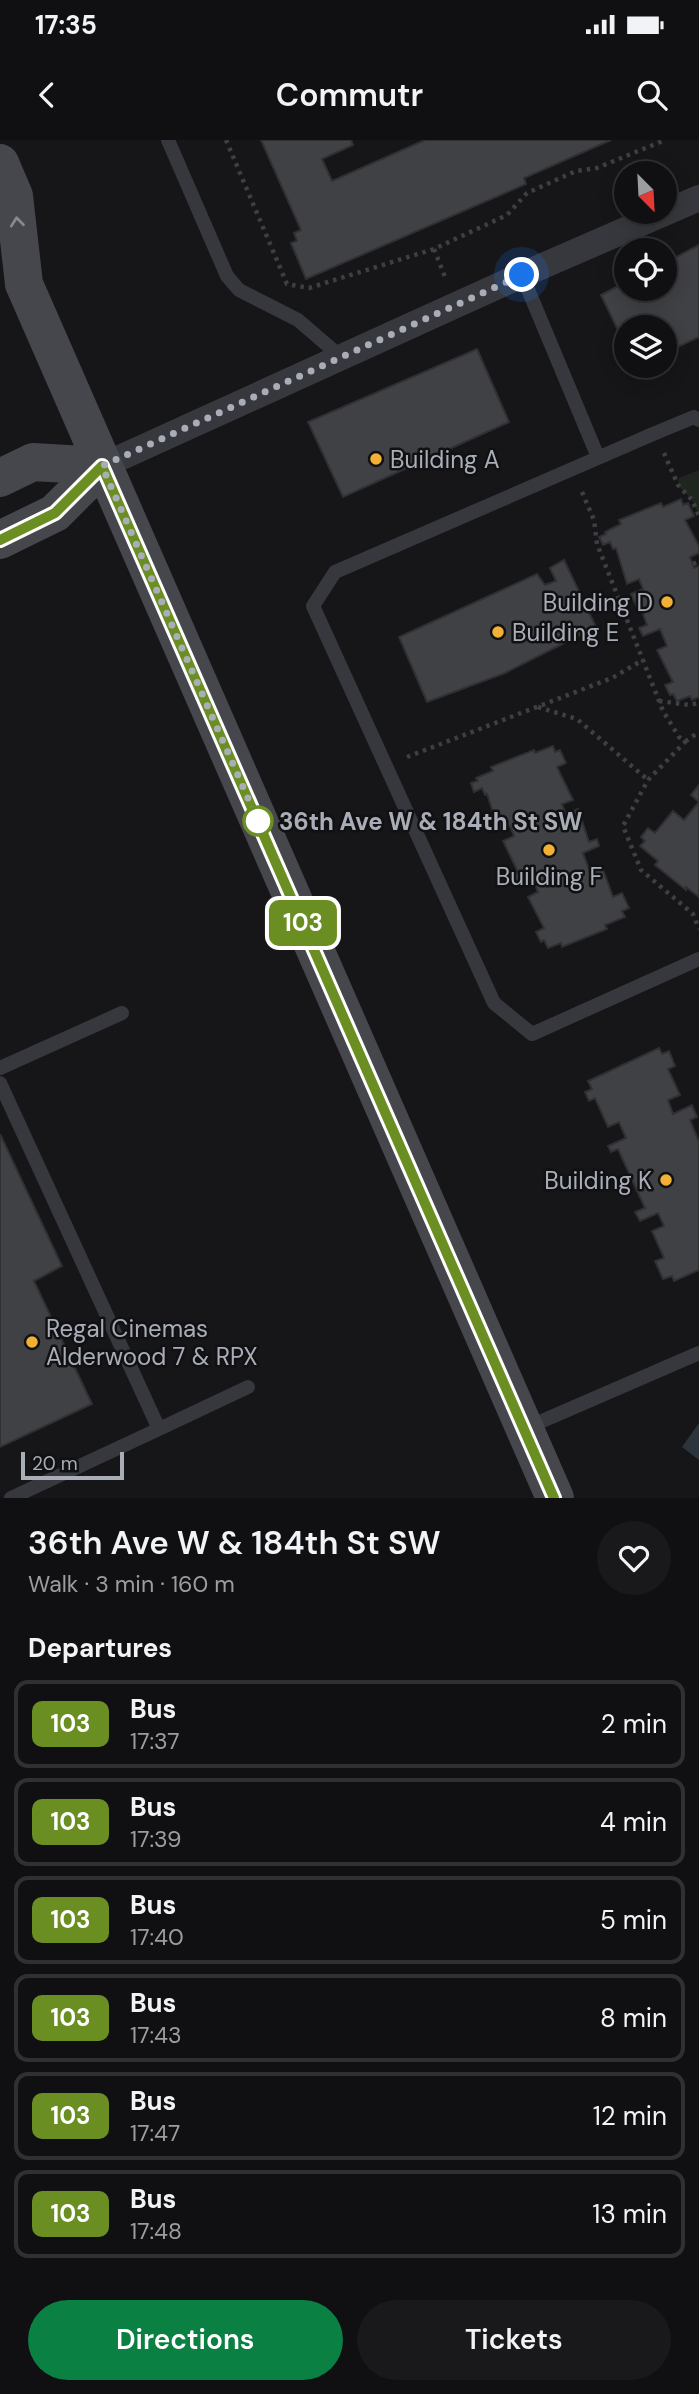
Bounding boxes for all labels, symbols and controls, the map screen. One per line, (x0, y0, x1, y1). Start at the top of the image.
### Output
text: 17:35 (35, 8, 97, 42)
text: Commutr (276, 74, 423, 116)
icon: back (28, 76, 66, 114)
icon: search (633, 76, 671, 114)
north arrow (614, 161, 677, 224)
map controls (614, 161, 677, 378)
one-way arrow (10, 217, 25, 228)
button: locate (614, 238, 677, 301)
your location (504, 257, 539, 292)
button: layers (614, 315, 677, 378)
place label: Building A (390, 444, 500, 475)
marker: Building A (368, 451, 384, 467)
place label: Building D (543, 587, 653, 618)
marker: Building D (659, 594, 675, 610)
place label: Building E (512, 617, 619, 648)
marker: Building E (490, 624, 506, 640)
marker: 36th Ave W & 184th St SW (243, 806, 273, 836)
place label: 36th Ave W & 184th St SW (279, 806, 582, 837)
marker: Building F (541, 842, 557, 858)
place label: Building F (496, 861, 602, 892)
line badge: 103 (263, 900, 343, 946)
text: 103 (283, 907, 323, 938)
place label: Building K (544, 1165, 652, 1196)
marker: Building K (658, 1172, 674, 1188)
place label: Regal Cinemas Alderwood 7 & RPX (46, 1313, 258, 1372)
marker: Regal Cinemas Alderwood 7 & RPX (24, 1334, 40, 1350)
scale bar (21, 1449, 124, 1481)
text: 20 m (32, 1451, 78, 1476)
text: 36th Ave W & 184th St SW (28, 1521, 441, 1564)
button: heart (597, 1521, 671, 1595)
text: Walk · 3 min · 160 m (28, 1569, 235, 1599)
text: Departures (28, 1631, 172, 1665)
text: Bus (130, 1692, 176, 1726)
text: 2 min (601, 1707, 667, 1741)
text: 103 (50, 1708, 91, 1739)
text: 17:37 (130, 1726, 180, 1756)
text: Bus (130, 1790, 176, 1824)
text: 4 min (600, 1805, 667, 1839)
text: 103 (50, 1806, 91, 1837)
text: 17:39 (130, 1824, 181, 1854)
text: Bus (130, 1888, 176, 1922)
text: 5 min (600, 1903, 667, 1937)
text: 103 (50, 1904, 91, 1935)
text: 17:40 (130, 1922, 184, 1952)
text: Bus (130, 1986, 176, 2020)
text: 8 min (600, 2001, 667, 2035)
text: 103 (50, 2002, 91, 2033)
text: 17:43 (130, 2020, 182, 2050)
text: Bus (130, 2084, 176, 2118)
text: 12 min (593, 2099, 667, 2133)
text: 103 (50, 2100, 91, 2131)
text: 17:47 (130, 2118, 180, 2148)
text: Bus (130, 2182, 176, 2216)
text: 13 min (592, 2197, 667, 2231)
text: 103 (50, 2198, 91, 2229)
text: 17:48 (130, 2216, 182, 2246)
button: Directions (28, 2300, 343, 2380)
button: Tickets (357, 2300, 671, 2380)

